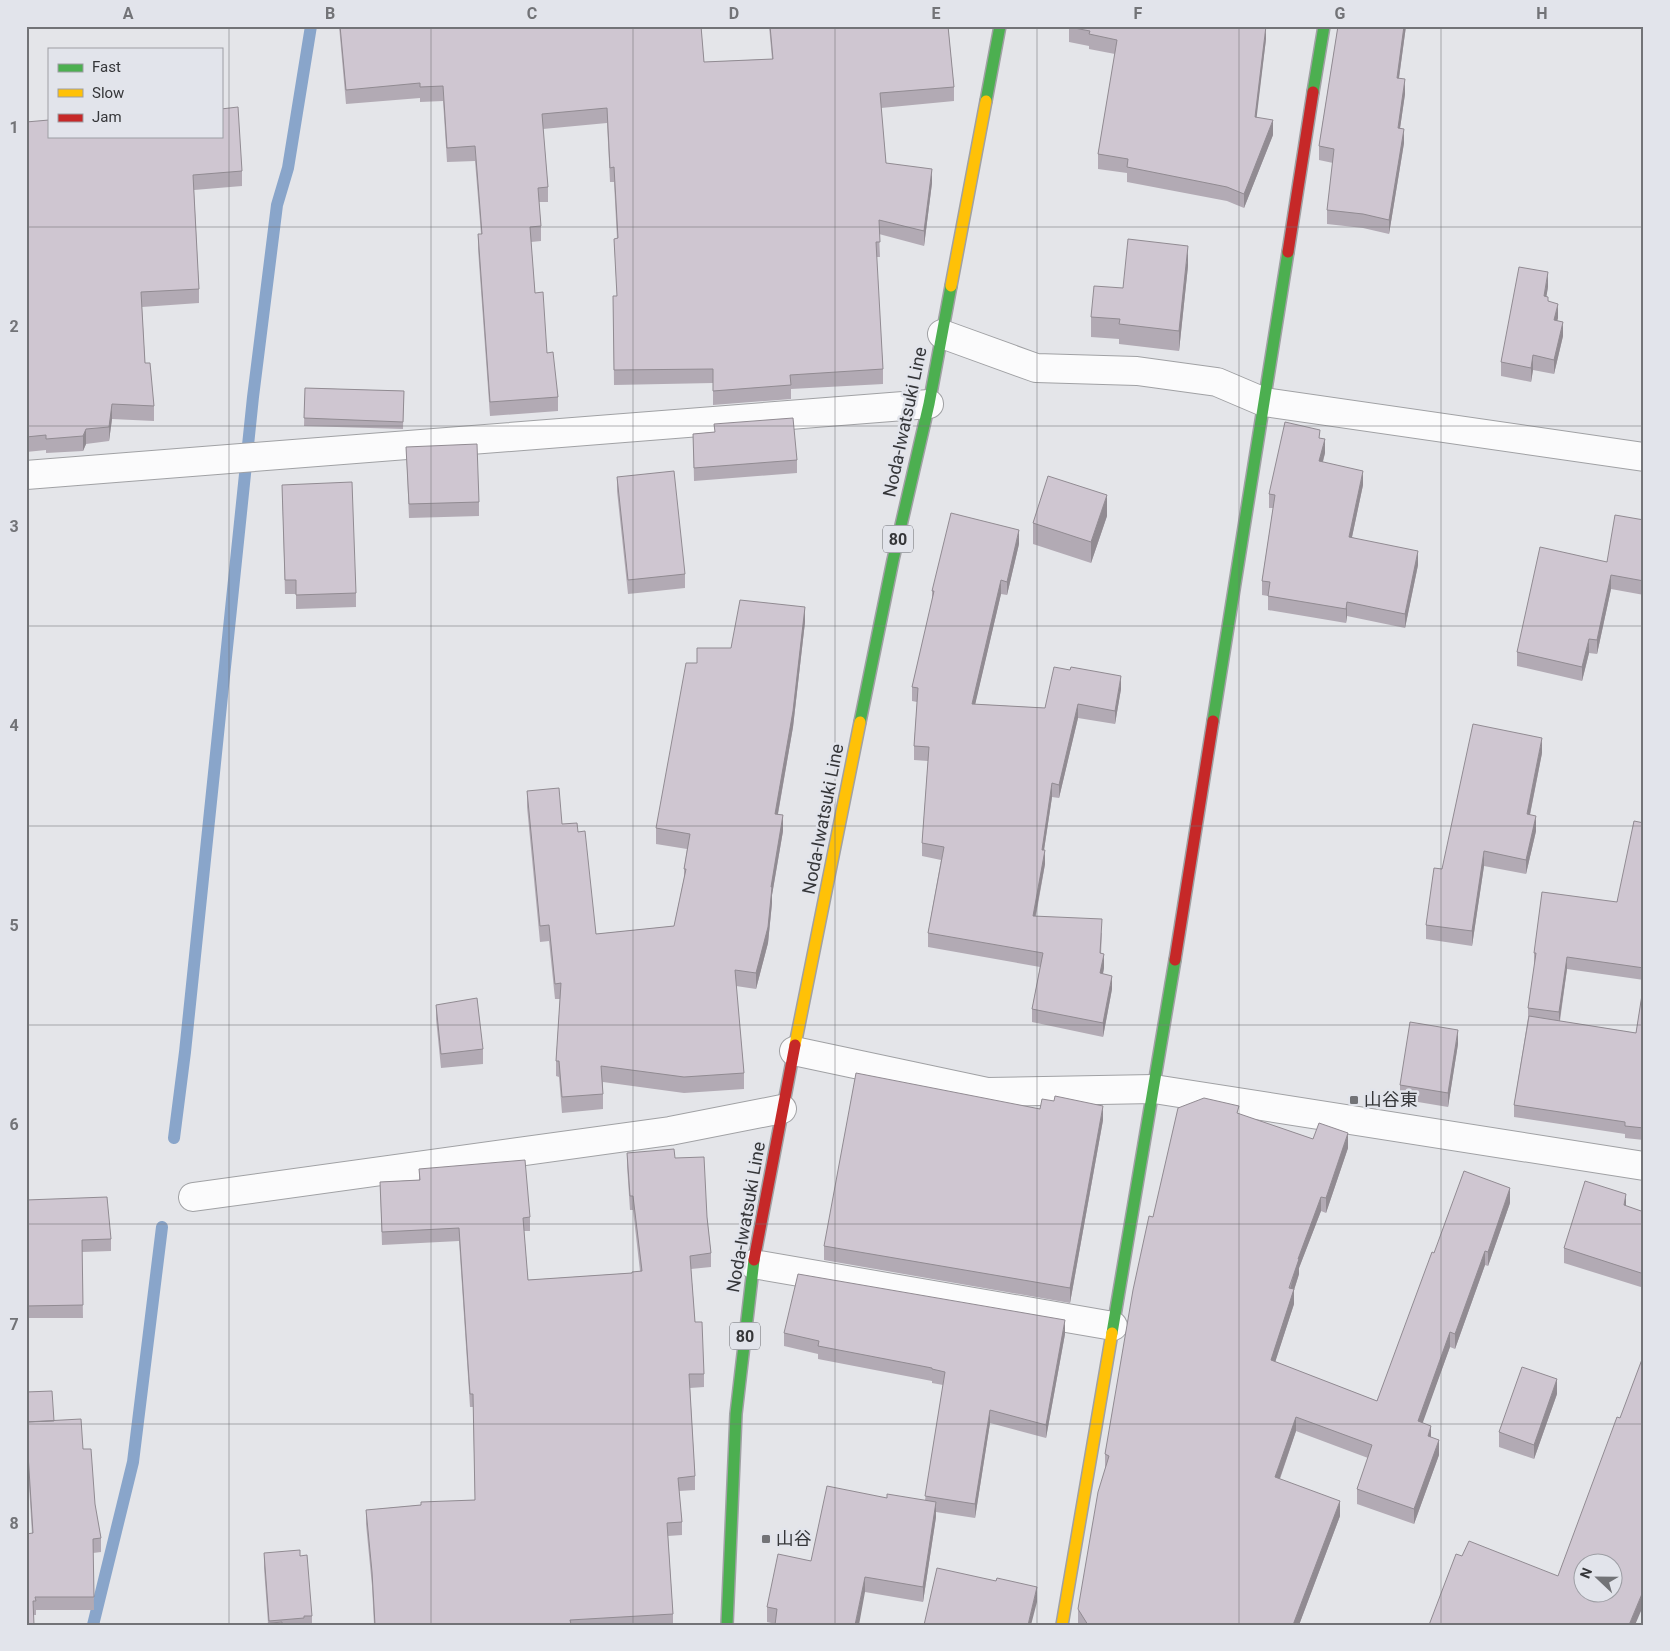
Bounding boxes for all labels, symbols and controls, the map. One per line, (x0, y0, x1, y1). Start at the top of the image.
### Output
text: A (123, 4, 134, 23)
text: B (325, 4, 335, 23)
text: C (527, 4, 537, 23)
text: D (729, 4, 739, 23)
text: E (932, 4, 941, 23)
text: F (1134, 4, 1143, 23)
text: G (1335, 4, 1346, 23)
text: H (1536, 4, 1548, 23)
legend (48, 48, 222, 138)
text: Fast (92, 58, 121, 76)
text: Slow (92, 84, 124, 102)
text: Jam (92, 108, 122, 126)
text: 1 (9, 118, 19, 137)
text: 2 (9, 317, 19, 336)
street label: Noda-Iwatsuki Line (878, 345, 931, 499)
text: 3 (9, 517, 19, 536)
road number: 80 (883, 526, 913, 552)
text: 4 (9, 716, 19, 735)
street label: Noda-Iwatsuki Line (798, 742, 847, 896)
text: 5 (9, 916, 19, 935)
place label: 山谷東 (1364, 1089, 1418, 1110)
marker: 山谷東 (1348, 1094, 1360, 1106)
text: 6 (9, 1115, 19, 1134)
street label: Noda-Iwatsuki Line (722, 1140, 769, 1294)
text: 7 (9, 1315, 19, 1334)
road number: 80 (730, 1322, 760, 1350)
text: 8 (9, 1514, 19, 1533)
place label: 山谷 (776, 1528, 812, 1549)
marker: 山谷 (760, 1533, 772, 1545)
north arrow (1572, 1554, 1622, 1604)
text: N (1577, 1566, 1595, 1581)

